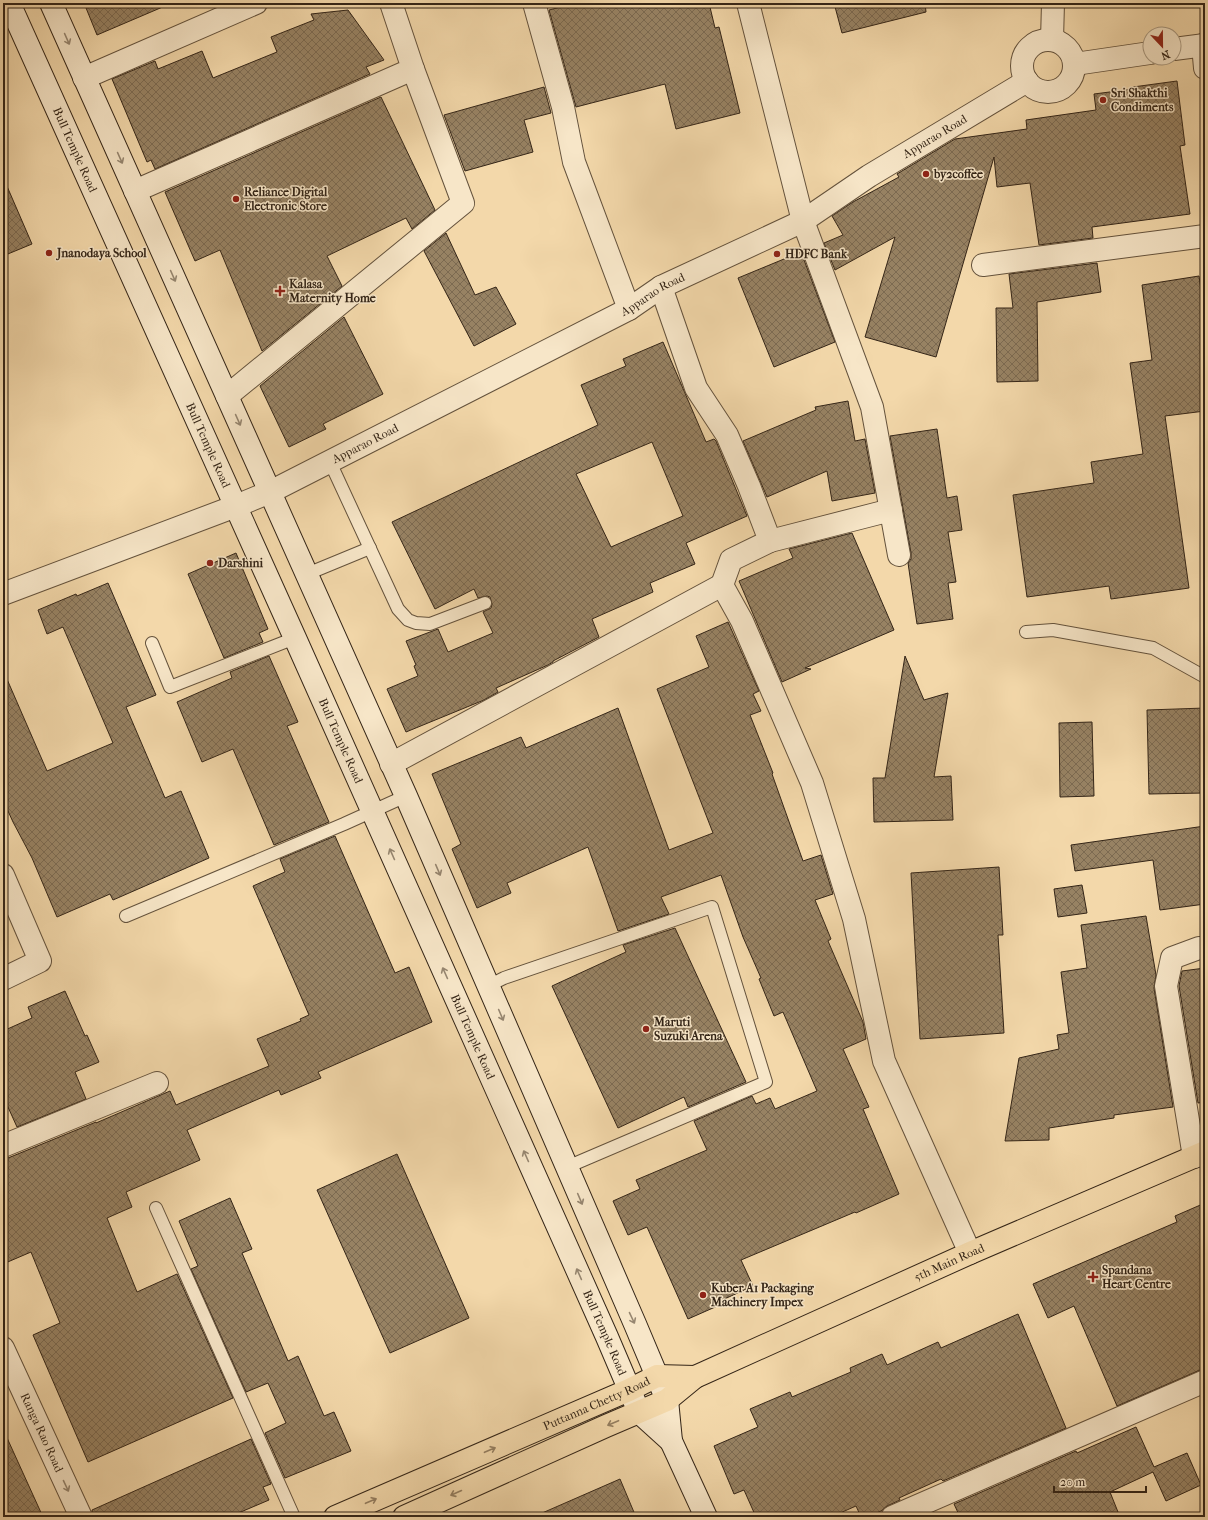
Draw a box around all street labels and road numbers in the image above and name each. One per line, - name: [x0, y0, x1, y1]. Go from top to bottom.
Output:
- street label: Bull Temple Road: [50, 105, 101, 195]
- street label: Apparao Road: [899, 112, 970, 162]
- street label: Apparao Road: [618, 270, 687, 319]
- street label: Bull Temple Road: [183, 401, 234, 490]
- street label: Apparao Road: [329, 421, 401, 467]
- street label: Bull Temple Road: [316, 696, 366, 786]
- street label: Bull Temple Road: [448, 992, 498, 1082]
- street label: 5th Main Road: [912, 1241, 987, 1284]
- street label: Bull Temple Road: [580, 1288, 630, 1378]
- street label: Puttanna Chetty Road: [541, 1374, 653, 1433]
- street label: Ranga Rao Road: [18, 1391, 67, 1475]

